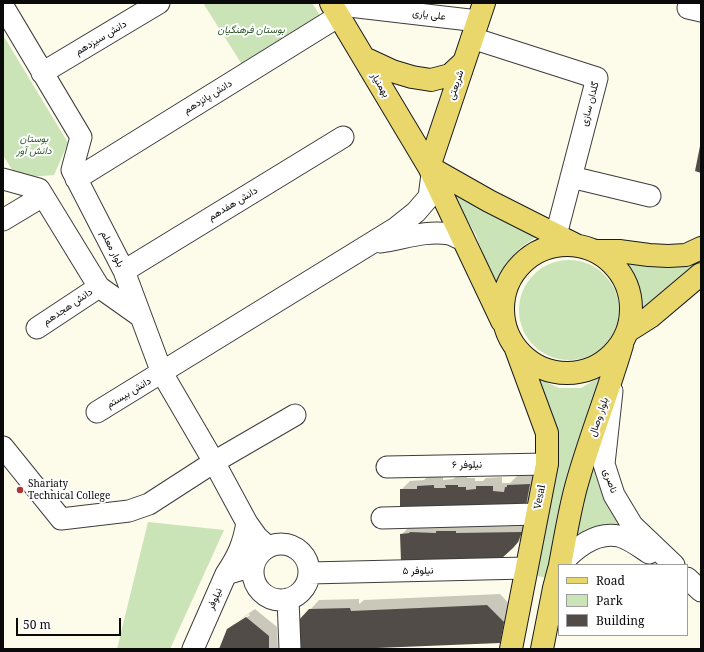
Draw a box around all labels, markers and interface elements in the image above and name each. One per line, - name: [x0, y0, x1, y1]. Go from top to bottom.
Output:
- street label: علی یاری: [412, 7, 446, 23]
- street label: دانش سیزدهم: [73, 18, 129, 58]
- park label: بوستان فرهنگیان: [217, 24, 285, 36]
- street label: شریعتی: [445, 69, 467, 101]
- street label: بهمنیار: [368, 70, 392, 100]
- street label: دانش پانزدهم: [182, 77, 234, 117]
- street label: گلدان سازی: [578, 80, 602, 128]
- park label: بوستان دانش آور: [16, 133, 52, 156]
- street label: دانش هفدهم: [206, 185, 260, 223]
- street label: بلوار معلم: [98, 229, 126, 269]
- street label: دانش هجدهم: [41, 286, 95, 328]
- street label: دانش بیستم: [105, 375, 153, 411]
- street label: بلوار وصال: [587, 396, 611, 438]
- street label: نیلوفر ۶: [452, 459, 482, 471]
- street label: ناصری: [600, 467, 620, 495]
- place label: Shariaty Technical College: [28, 478, 110, 502]
- street label: Vesal: [532, 484, 548, 510]
- marker: Shariaty Technical College: [15, 485, 25, 495]
- legend: [558, 564, 688, 636]
- street label: نیلوفر ۵: [402, 565, 434, 577]
- text: Road: [596, 572, 625, 589]
- street label: نيلوفر: [205, 586, 225, 612]
- text: Park: [596, 592, 623, 609]
- scale bar: [18, 610, 123, 636]
- text: Building: [596, 612, 644, 629]
- text: 50 m: [23, 616, 51, 633]

